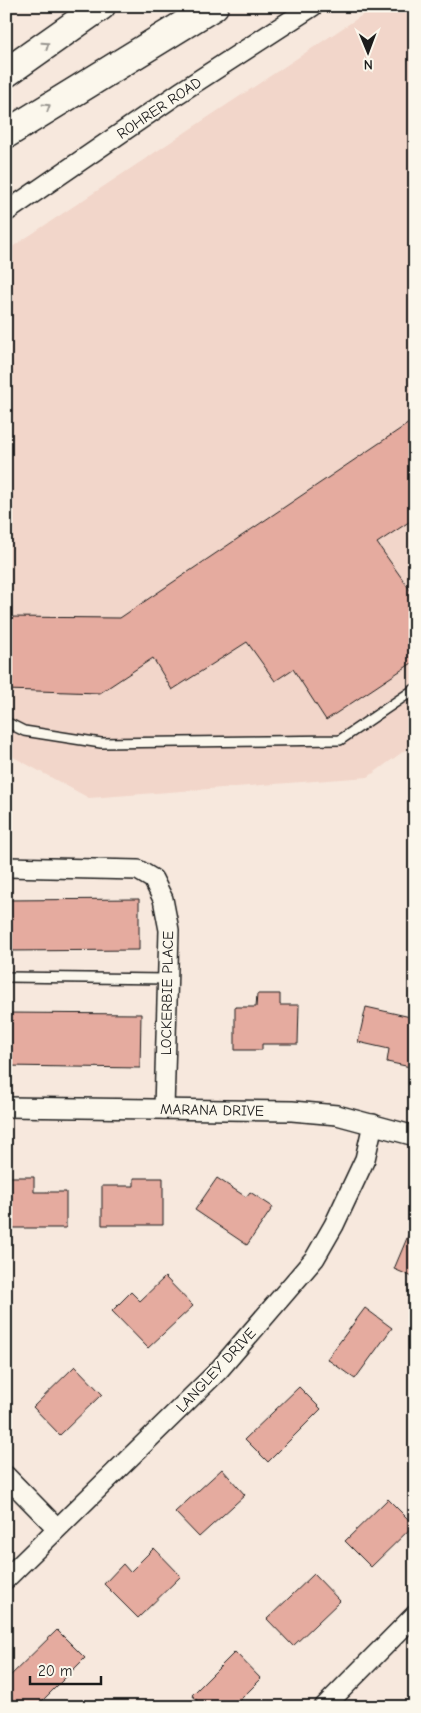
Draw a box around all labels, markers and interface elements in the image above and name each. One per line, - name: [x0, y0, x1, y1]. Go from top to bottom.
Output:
- north arrow: [344, 28, 394, 78]
- one-way arrow: [40, 42, 50, 51]
- text: N: [364, 56, 373, 73]
- street label: ROHRER ROAD: [113, 73, 205, 143]
- one-way arrow: [42, 104, 51, 114]
- street label: LOCKERBIE PLACE: [157, 931, 177, 1055]
- street label: MARANA DRIVE: [160, 1100, 264, 1120]
- street label: LANGLEY DRIVE: [172, 1324, 260, 1416]
- scale bar: [30, 1653, 101, 1685]
- text: 20 m: [38, 1662, 72, 1680]

